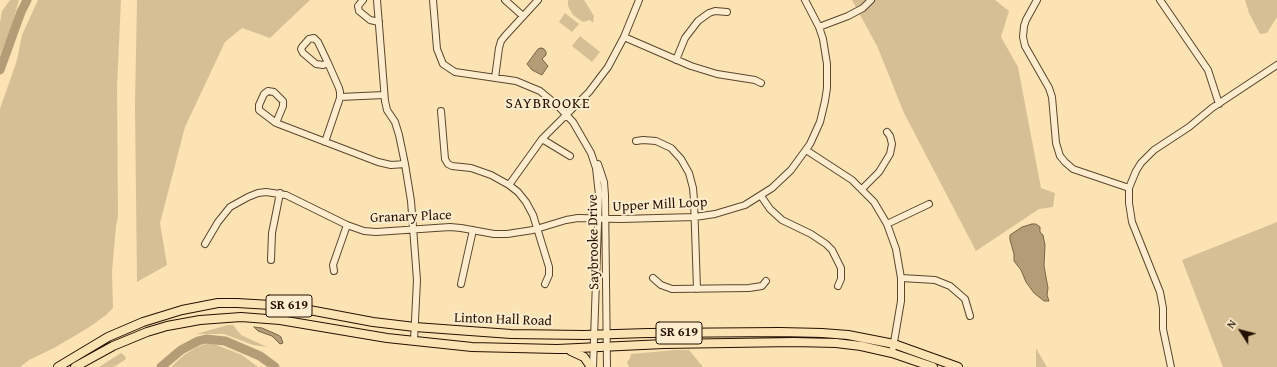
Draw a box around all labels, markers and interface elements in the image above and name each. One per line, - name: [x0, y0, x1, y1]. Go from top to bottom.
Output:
- district label: SAYBROOKE: [506, 95, 590, 113]
- street label: Saybrooke Drive: [585, 194, 603, 290]
- street label: Upper Mill Loop: [612, 194, 708, 216]
- street label: Granary Place: [370, 207, 452, 227]
- road number: SR 619: [266, 295, 312, 317]
- street label: Linton Hall Road: [454, 310, 552, 330]
- north arrow: [1221, 311, 1261, 351]
- text: N: [1223, 316, 1240, 332]
- road number: SR 619: [656, 322, 702, 344]

